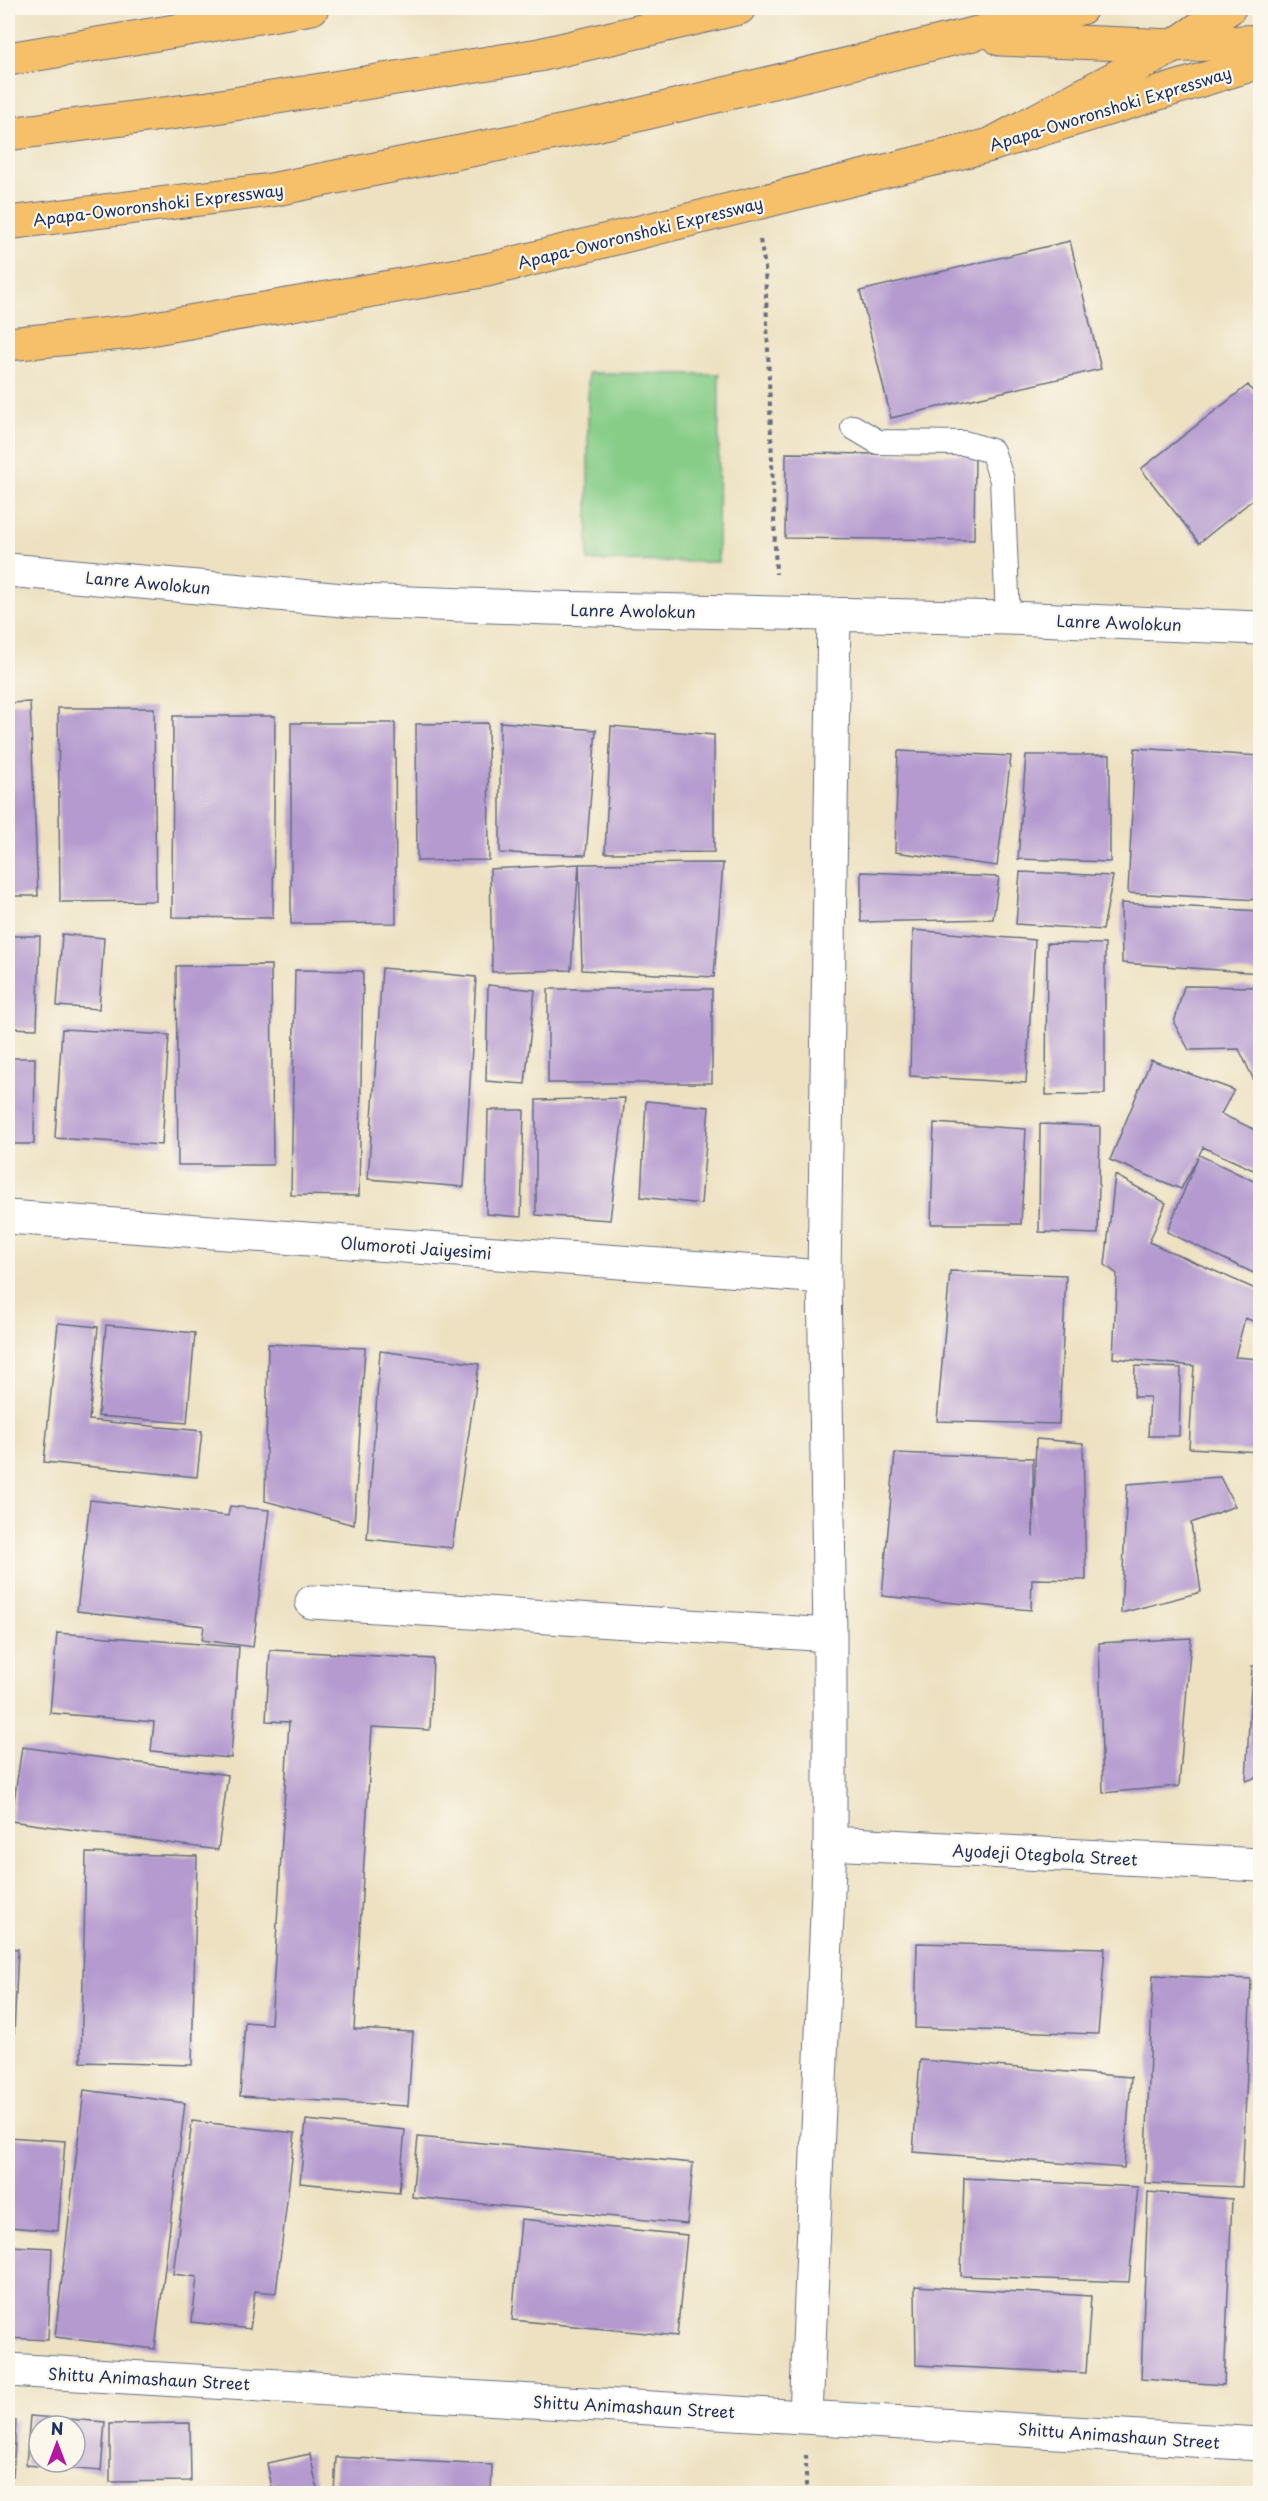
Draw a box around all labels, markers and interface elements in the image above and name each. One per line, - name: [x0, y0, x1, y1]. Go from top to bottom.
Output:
- street label: Apapa-Oworonshoki Expressway: [986, 60, 1234, 156]
- street label: Apapa-Oworonshoki Expressway: [31, 177, 285, 231]
- street label: Apapa-Oworonshoki Expressway: [515, 190, 765, 274]
- street label: Lanre Awolokun: [85, 565, 211, 599]
- street label: Lanre Awolokun: [570, 597, 696, 623]
- street label: Lanre Awolokun: [1056, 608, 1182, 636]
- street label: Olumoroti Jaiyesimi: [340, 1230, 492, 1264]
- street label: Ayodeji Otegbola Street: [952, 1837, 1139, 1871]
- street label: Shittu Animashaun Street: [48, 2361, 251, 2395]
- street label: Shittu Animashaun Street: [533, 2389, 736, 2423]
- north arrow: [27, 2414, 87, 2474]
- text: N: [51, 2416, 63, 2440]
- street label: Shittu Animashaun Street: [1017, 2416, 1221, 2454]

